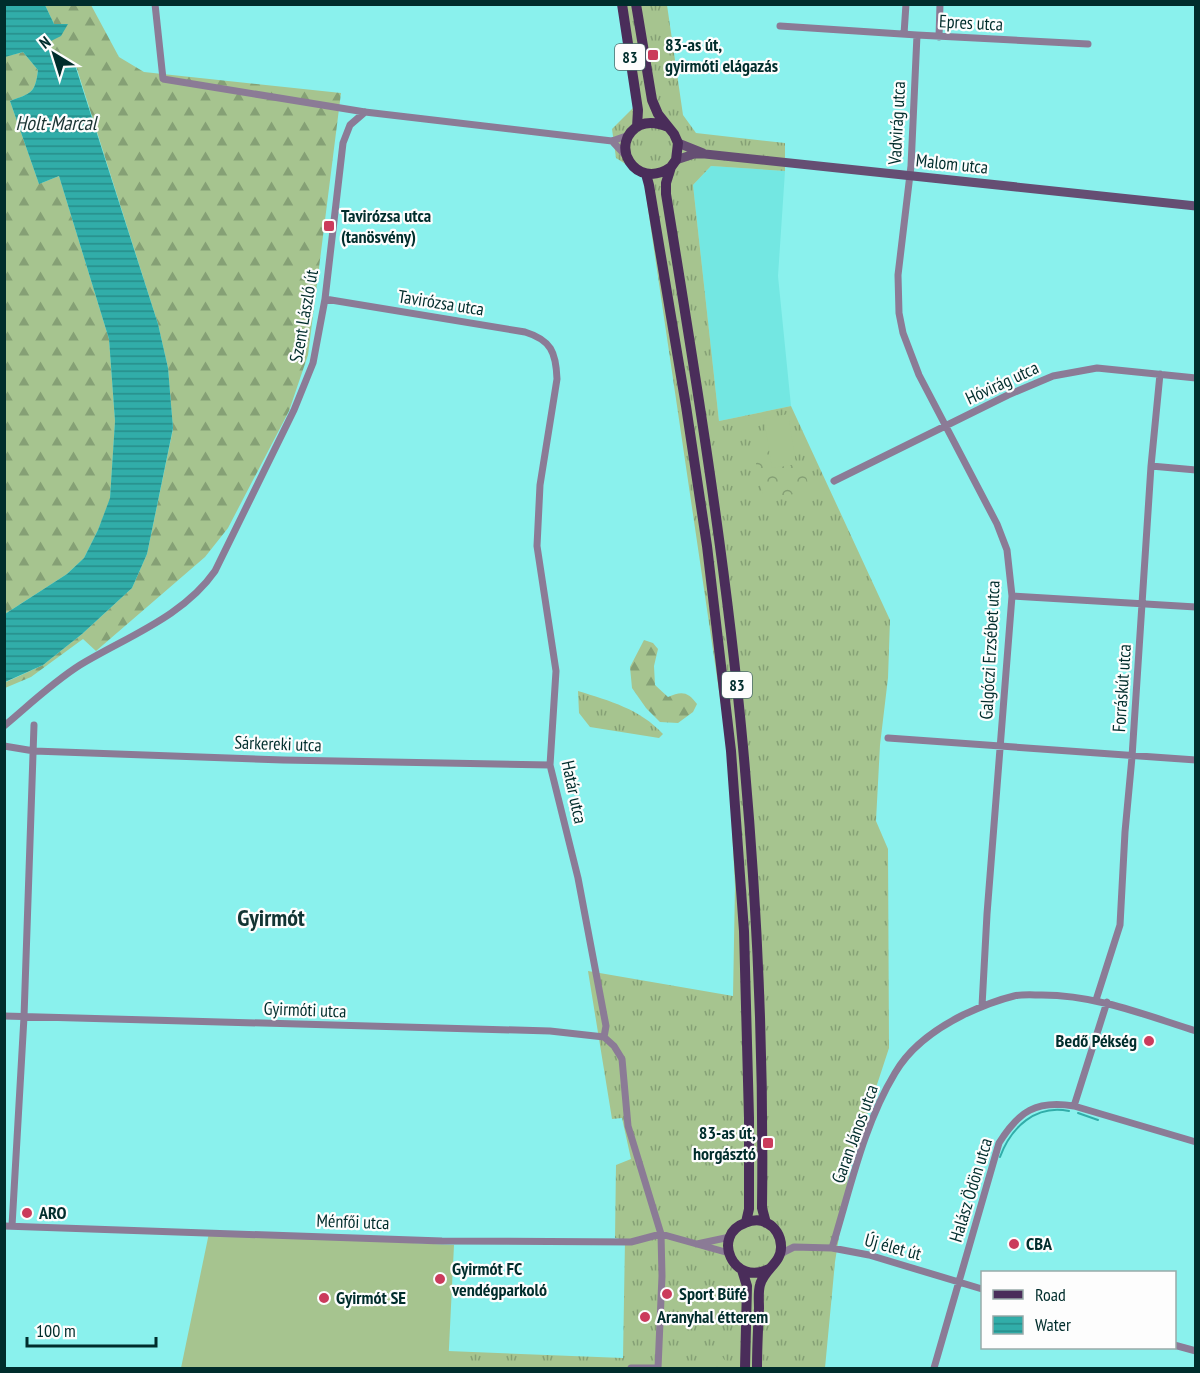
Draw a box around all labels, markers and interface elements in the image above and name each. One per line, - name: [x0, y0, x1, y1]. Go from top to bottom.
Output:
- street label: Epres utca: [938, 9, 1004, 36]
- north arrow: [24, 24, 84, 84]
- text: N: [35, 32, 54, 53]
- place label: 83-as út, gyirmóti elágazás: [665, 33, 778, 77]
- road number: 83: [615, 44, 645, 70]
- marker: 83-as út, gyirmóti elágazás: [646, 48, 660, 62]
- street label: Vadvirág utca: [883, 81, 910, 166]
- water label: Holt-Marcal: [16, 110, 99, 136]
- street label: Malom utca: [915, 148, 989, 179]
- place label: Tavirózsa utca (tanösvény): [341, 204, 431, 248]
- marker: Tavirózsa utca (tanösvény): [322, 219, 336, 233]
- street label: Szent László út: [284, 268, 323, 364]
- street label: Tavirózsa utca: [396, 284, 486, 321]
- street label: Hóvirág utca: [962, 356, 1042, 409]
- street label: Galgóczi Erzsébet utca: [974, 580, 1005, 720]
- street label: Forráskút utca: [1107, 643, 1136, 733]
- road number: 83: [722, 672, 752, 698]
- street label: Sárkereki utca: [234, 730, 322, 757]
- street label: Határ utca: [557, 758, 592, 826]
- district label: Gyirmót: [237, 902, 305, 933]
- street label: Gyirmóti utca: [263, 997, 347, 1022]
- place label: Bedő Pékség: [1056, 1029, 1137, 1052]
- marker: Bedő Pékség: [1142, 1034, 1156, 1048]
- street label: Garan János utca: [826, 1081, 883, 1186]
- place label: 83-as út, horgásztó: [693, 1121, 756, 1165]
- street label: Halász Ödön utca: [944, 1135, 997, 1245]
- marker: 83-as út, horgásztó: [761, 1136, 775, 1150]
- place label: ARO: [38, 1201, 67, 1224]
- marker: ARO: [20, 1206, 34, 1220]
- street label: Ménfői utca: [316, 1209, 390, 1234]
- street label: Új élet út: [862, 1228, 924, 1265]
- place label: CBA: [1026, 1232, 1053, 1255]
- marker: CBA: [1007, 1237, 1021, 1251]
- place label: Gyirmót FC vendégparkoló: [451, 1257, 547, 1301]
- legend: [981, 1271, 1176, 1349]
- marker: Gyirmót FC vendégparkoló: [433, 1272, 447, 1286]
- place label: Sport Büfé: [679, 1282, 747, 1305]
- text: Road: [1035, 1283, 1066, 1306]
- place label: Gyirmót SE: [336, 1286, 406, 1309]
- marker: Sport Büfé: [660, 1287, 674, 1301]
- marker: Gyirmót SE: [317, 1291, 331, 1305]
- place label: Aranyhal étterem: [656, 1305, 768, 1328]
- scale bar: [27, 1310, 156, 1348]
- marker: Aranyhal étterem: [638, 1310, 652, 1324]
- text: Water: [1035, 1313, 1071, 1336]
- text: 100 m: [36, 1319, 76, 1342]

